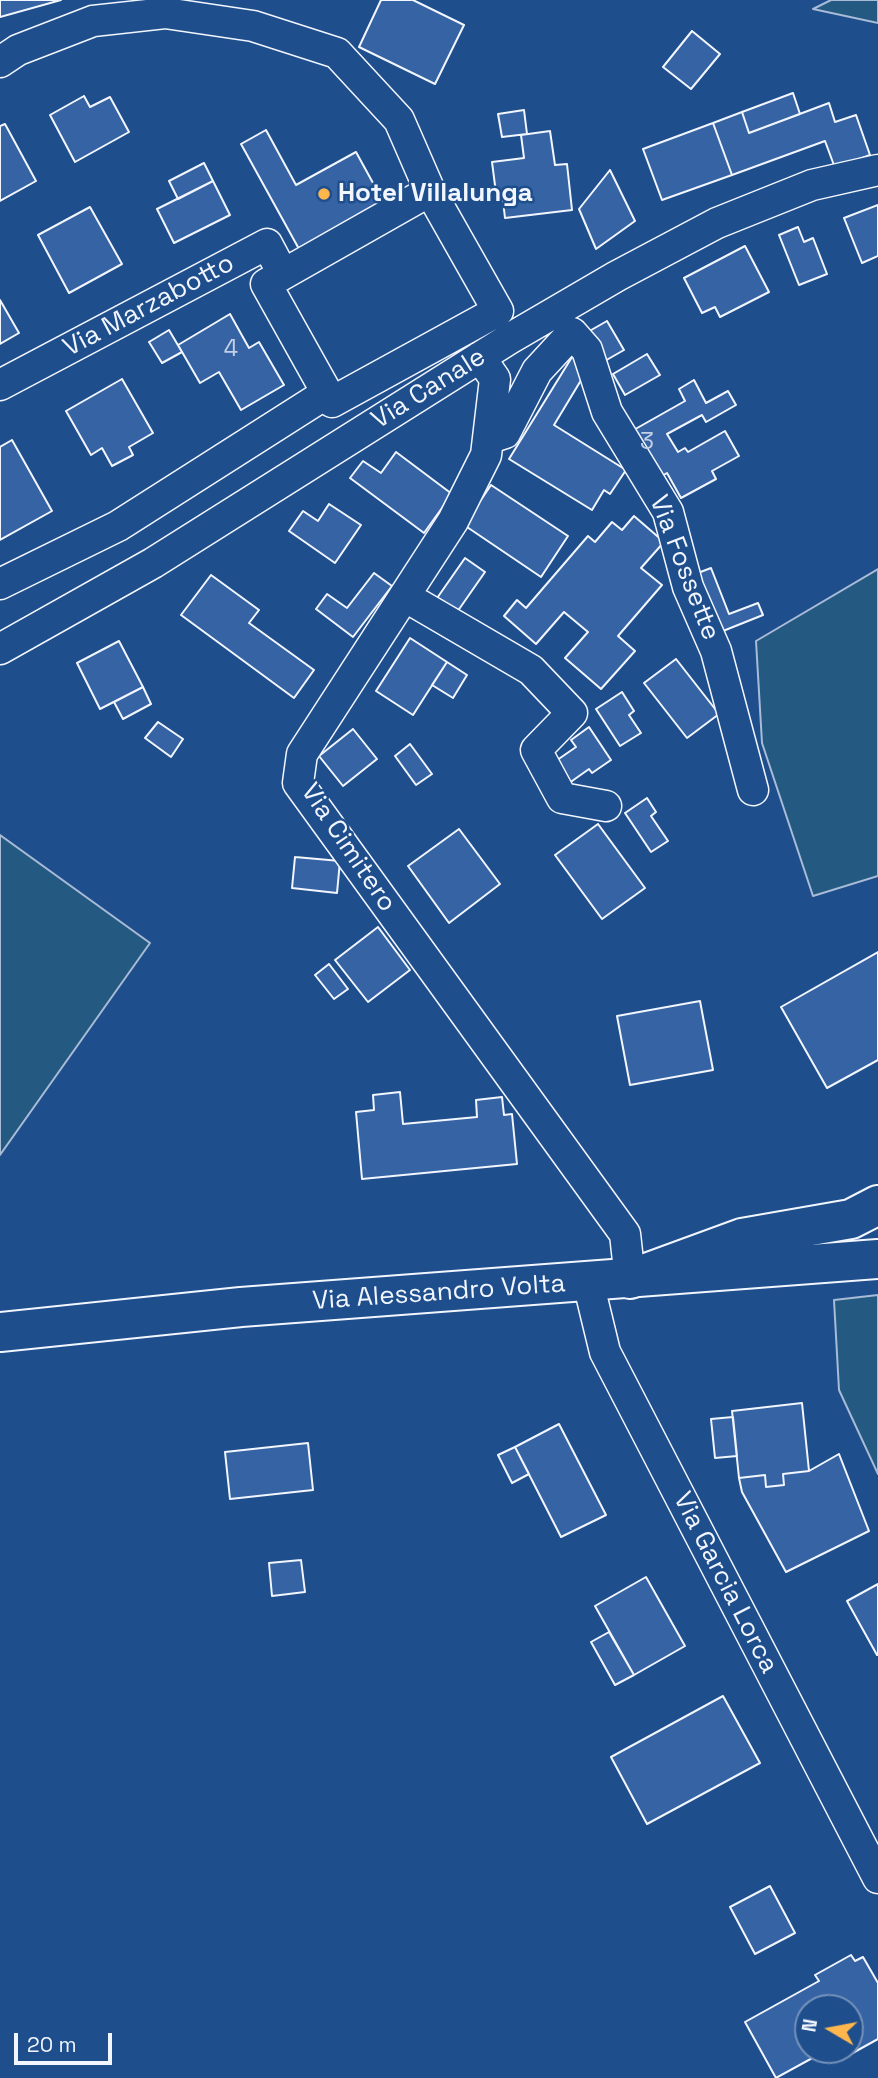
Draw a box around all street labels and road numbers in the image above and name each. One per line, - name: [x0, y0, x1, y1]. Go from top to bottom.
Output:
- street label: Via Marzabotto: [58, 248, 240, 364]
- street label: Via Canale: [366, 342, 492, 436]
- street label: Via Fossette: [642, 491, 726, 645]
- street label: Via Cimitero: [294, 778, 402, 918]
- street label: Via Alessandro Volta: [311, 1269, 567, 1317]
- street label: Via Garcia Lorca: [666, 1487, 784, 1679]

